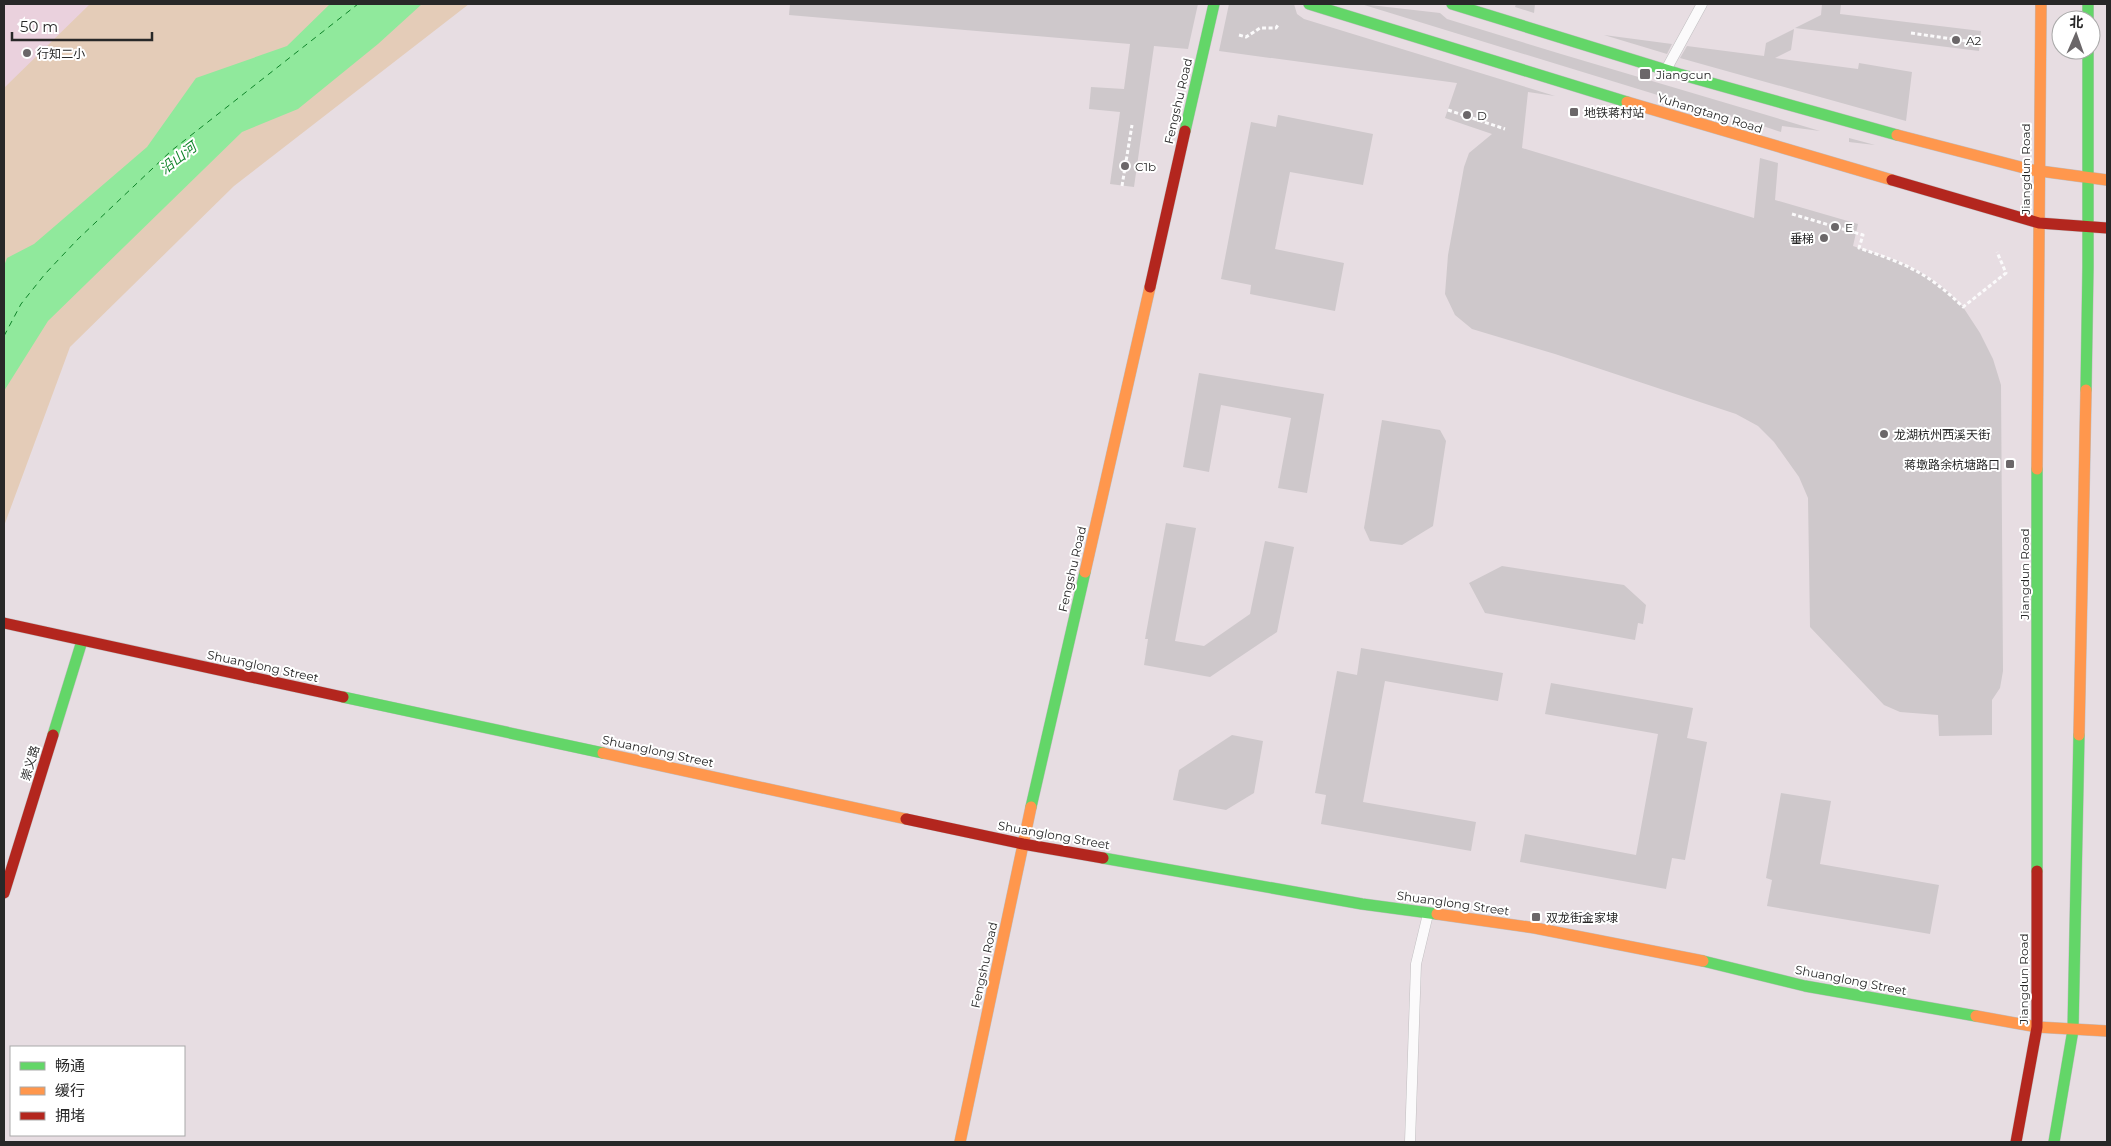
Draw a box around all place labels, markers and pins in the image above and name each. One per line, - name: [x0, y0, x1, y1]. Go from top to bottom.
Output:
- place label: A2: [1966, 33, 1982, 48]
- marker: A2: [1950, 34, 1962, 46]
- place label: 行知二小: [37, 46, 85, 61]
- marker: 行知二小: [21, 47, 33, 59]
- marker: Jiangcun: [1638, 67, 1652, 81]
- place label: Jiangcun: [1655, 67, 1712, 82]
- place label: 地铁蒋村站: [1584, 105, 1644, 120]
- marker: 地铁蒋村站: [1568, 106, 1580, 118]
- place label: D: [1477, 108, 1487, 123]
- marker: D: [1461, 109, 1473, 121]
- place label: C1b: [1135, 159, 1156, 174]
- marker: C1b: [1119, 160, 1131, 172]
- place label: E: [1845, 220, 1853, 235]
- marker: E: [1829, 221, 1841, 233]
- place label: 垂梯: [1790, 231, 1814, 246]
- marker: 垂梯: [1818, 232, 1830, 244]
- place label: 龙湖杭州西溪天街: [1894, 427, 1990, 442]
- marker: 龙湖杭州西溪天街: [1878, 428, 1890, 440]
- place label: 蒋墩路余杭塘路口: [1904, 457, 2000, 472]
- marker: 蒋墩路余杭塘路口: [2004, 458, 2016, 470]
- place label: 双龙街金家埭: [1546, 910, 1618, 925]
- marker: 双龙街金家埭: [1530, 911, 1542, 923]

